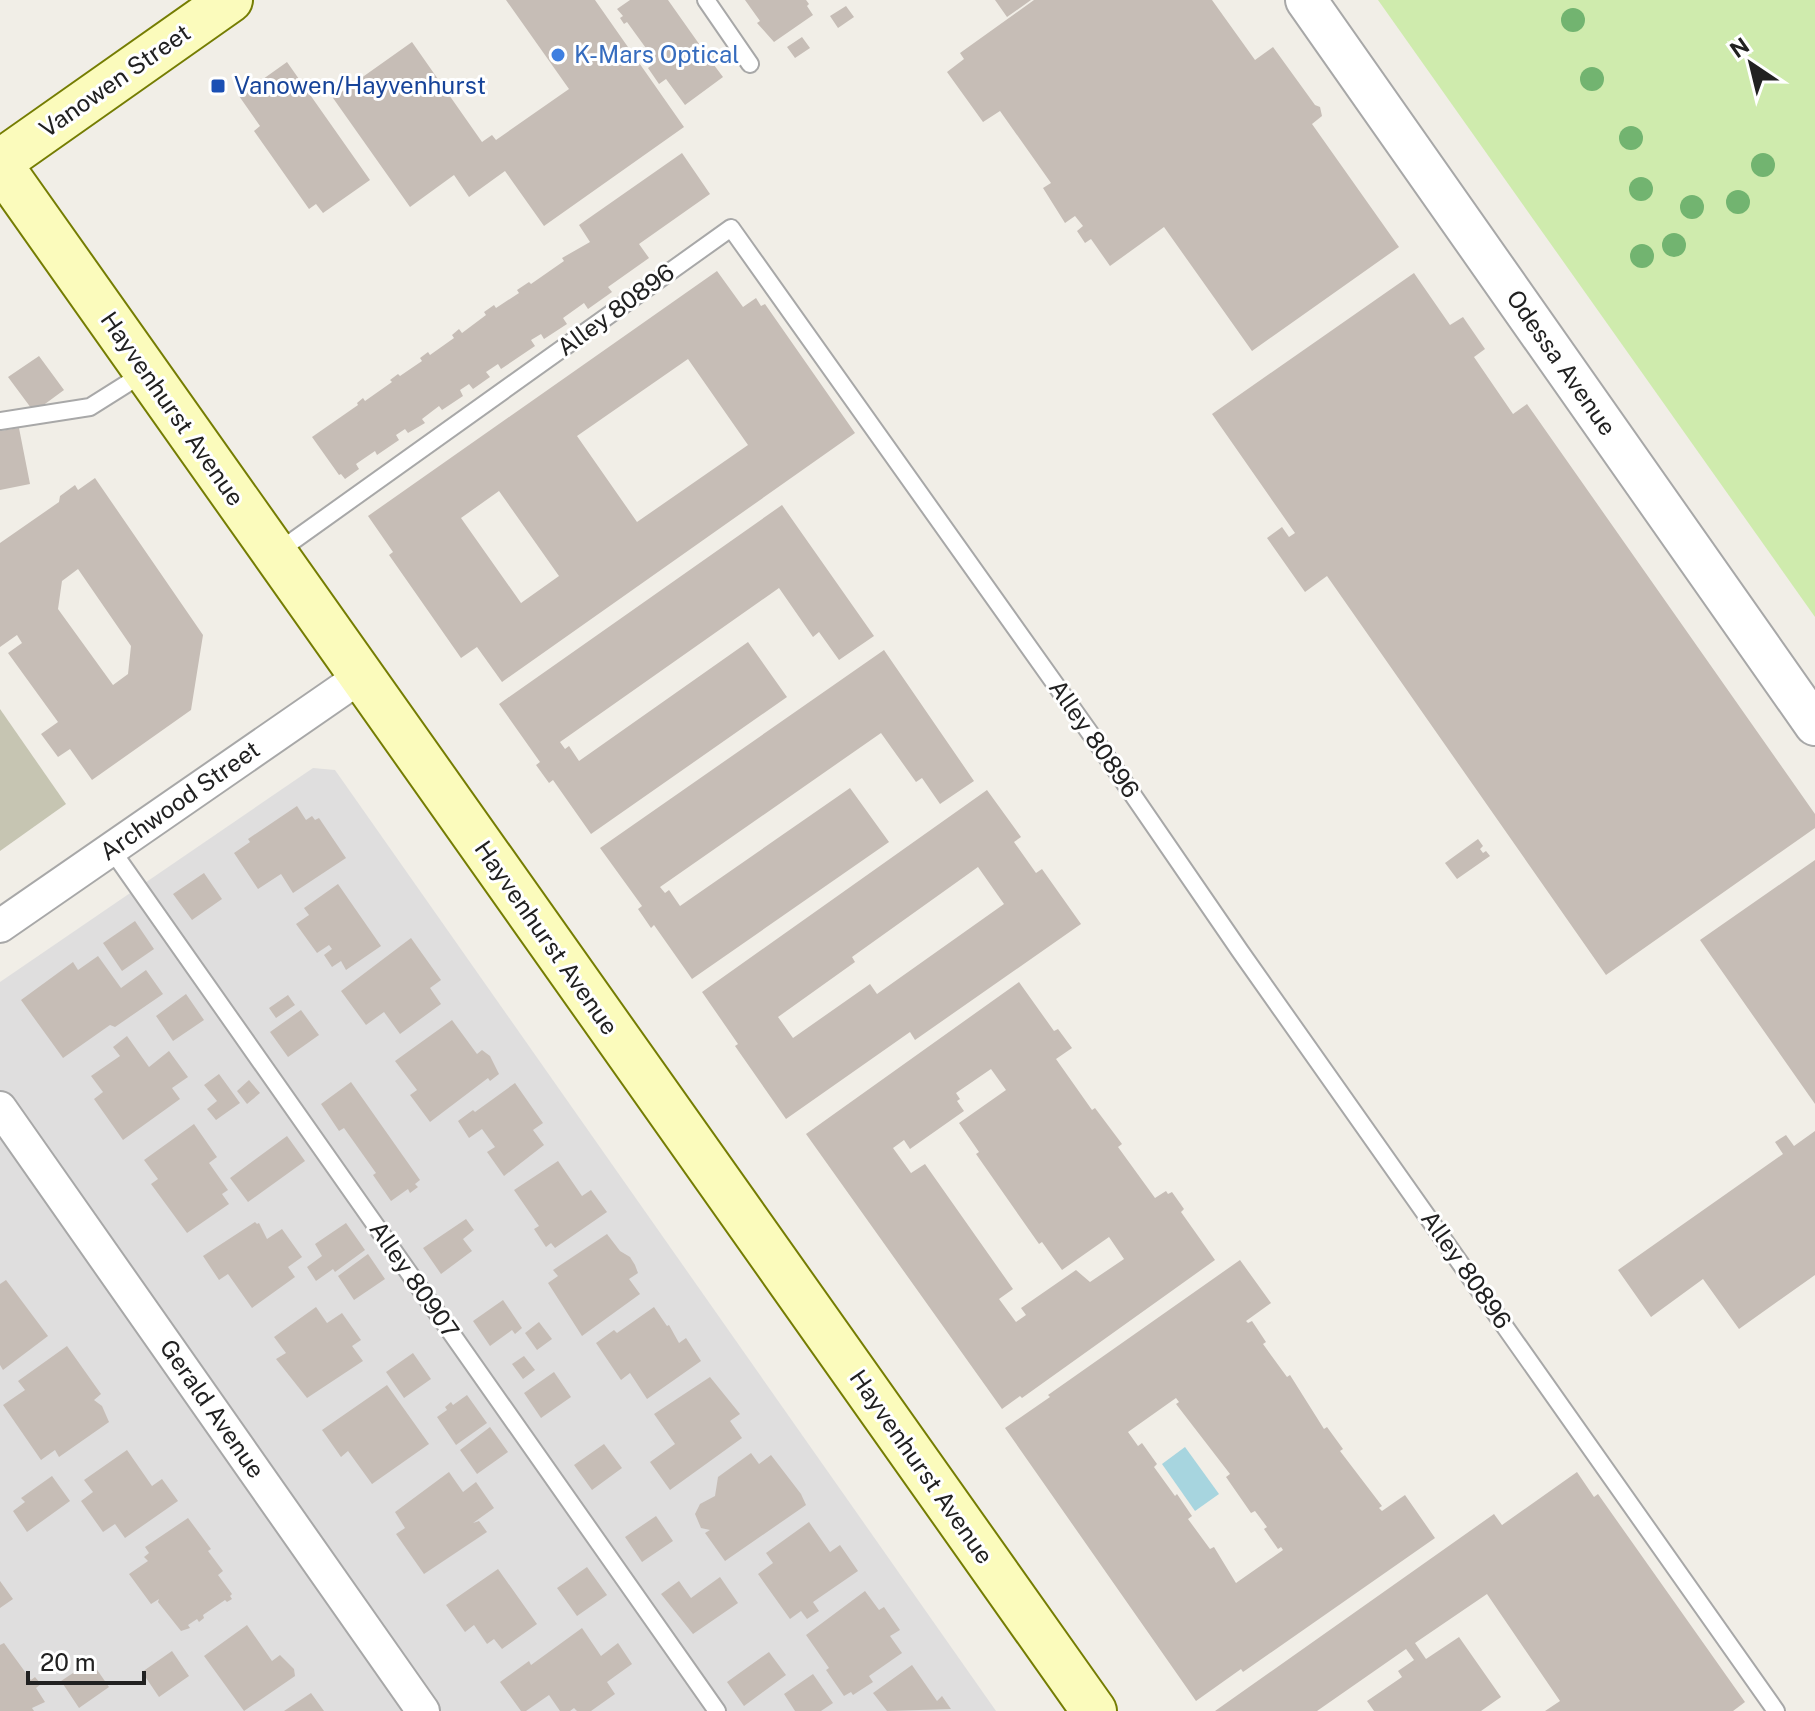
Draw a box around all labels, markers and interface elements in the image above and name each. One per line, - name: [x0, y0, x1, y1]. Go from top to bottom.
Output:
- street label: Vanowen Street: [34, 18, 195, 143]
- north arrow: [1711, 24, 1791, 104]
- text: N: [1725, 32, 1754, 63]
- place label: K-Mars Optical: [574, 40, 740, 68]
- marker: K-Mars Optical: [549, 46, 567, 64]
- place label: Vanowen/Hayvenhurst: [234, 71, 486, 99]
- marker: Vanowen/Hayvenhurst: [209, 77, 227, 95]
- street label: Alley 80896: [551, 257, 679, 361]
- street label: Odessa Avenue: [1501, 284, 1622, 441]
- street label: Hayvenhurst Avenue: [95, 306, 250, 511]
- street label: Alley 80896: [1044, 674, 1146, 803]
- street label: Archwood Street: [94, 735, 265, 866]
- street label: Hayvenhurst Avenue: [469, 835, 624, 1040]
- street label: Alley 80896: [1416, 1205, 1518, 1334]
- street label: Alley 80907: [364, 1216, 465, 1343]
- street label: Gerald Avenue: [155, 1334, 271, 1483]
- street label: Hayvenhurst Avenue: [844, 1364, 999, 1569]
- scale bar: [28, 1635, 144, 1685]
- text: 20 m: [40, 1648, 96, 1676]

